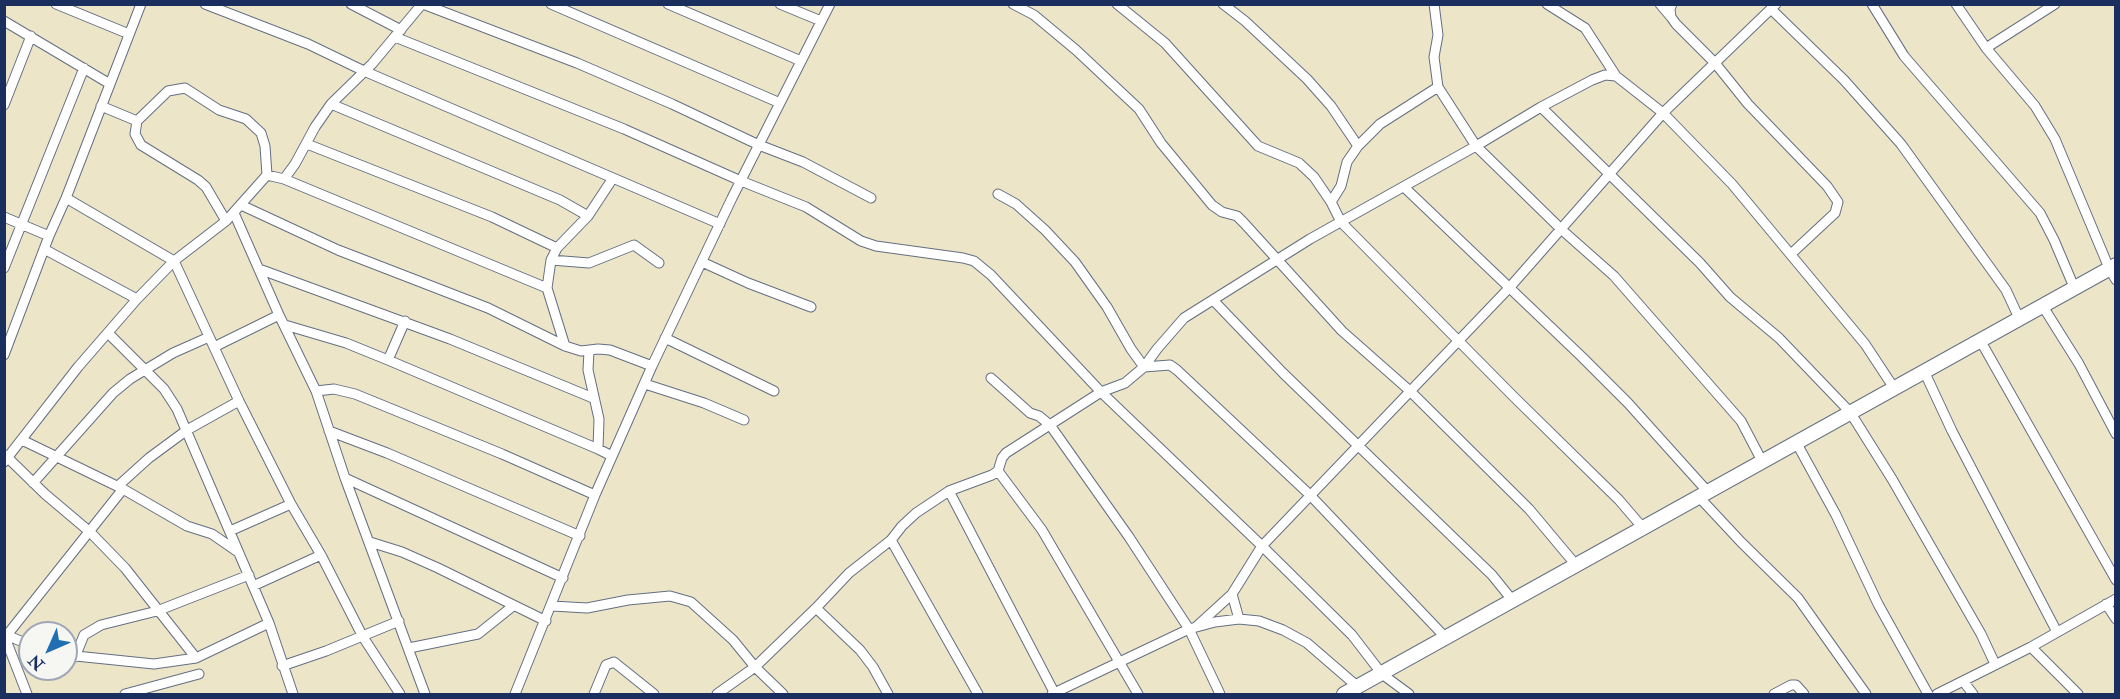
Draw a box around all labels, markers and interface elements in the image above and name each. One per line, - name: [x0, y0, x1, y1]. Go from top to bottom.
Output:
- north arrow: [18, 621, 78, 681]
- text: N: [25, 650, 49, 674]

